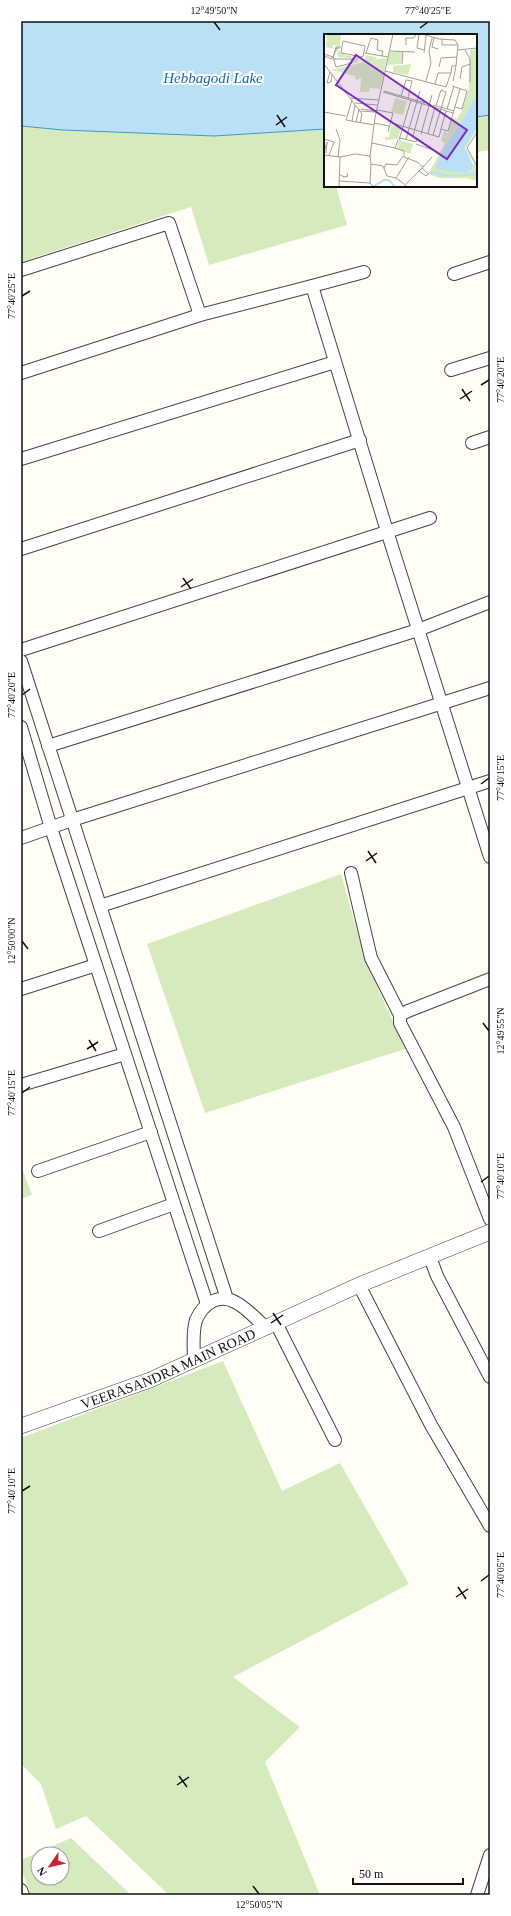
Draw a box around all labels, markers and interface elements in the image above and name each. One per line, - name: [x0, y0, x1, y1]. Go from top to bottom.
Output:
- text: 12°49'50"N: [190, 5, 238, 16]
- text: 77°40'25"E: [405, 5, 451, 16]
- inset map: [324, 34, 477, 187]
- water label: Hebbagodi Lake: [162, 70, 263, 86]
- text: 77°40'25"E: [6, 273, 17, 319]
- text: 77°40'20"E: [495, 357, 506, 403]
- text: 77°40'20"E: [6, 672, 17, 718]
- text: 77°40'15"E: [495, 755, 506, 801]
- text: 12°50'00"N: [6, 917, 17, 965]
- text: 12°49'55"N: [495, 1007, 506, 1055]
- text: 77°40'15"E: [6, 1070, 17, 1116]
- text: 77°40'10"E: [495, 1153, 506, 1199]
- street label: VEERASANDRA MAIN ROAD: [79, 1326, 258, 1412]
- text: 77°40'10"E: [6, 1468, 17, 1514]
- text: 77°40'05"E: [495, 1552, 506, 1598]
- north arrow: [30, 1846, 70, 1886]
- scale bar: [353, 1860, 463, 1886]
- text: N: [34, 1865, 49, 1878]
- text: 50 m: [359, 1867, 384, 1881]
- text: 12°50'05"N: [235, 1899, 283, 1910]

